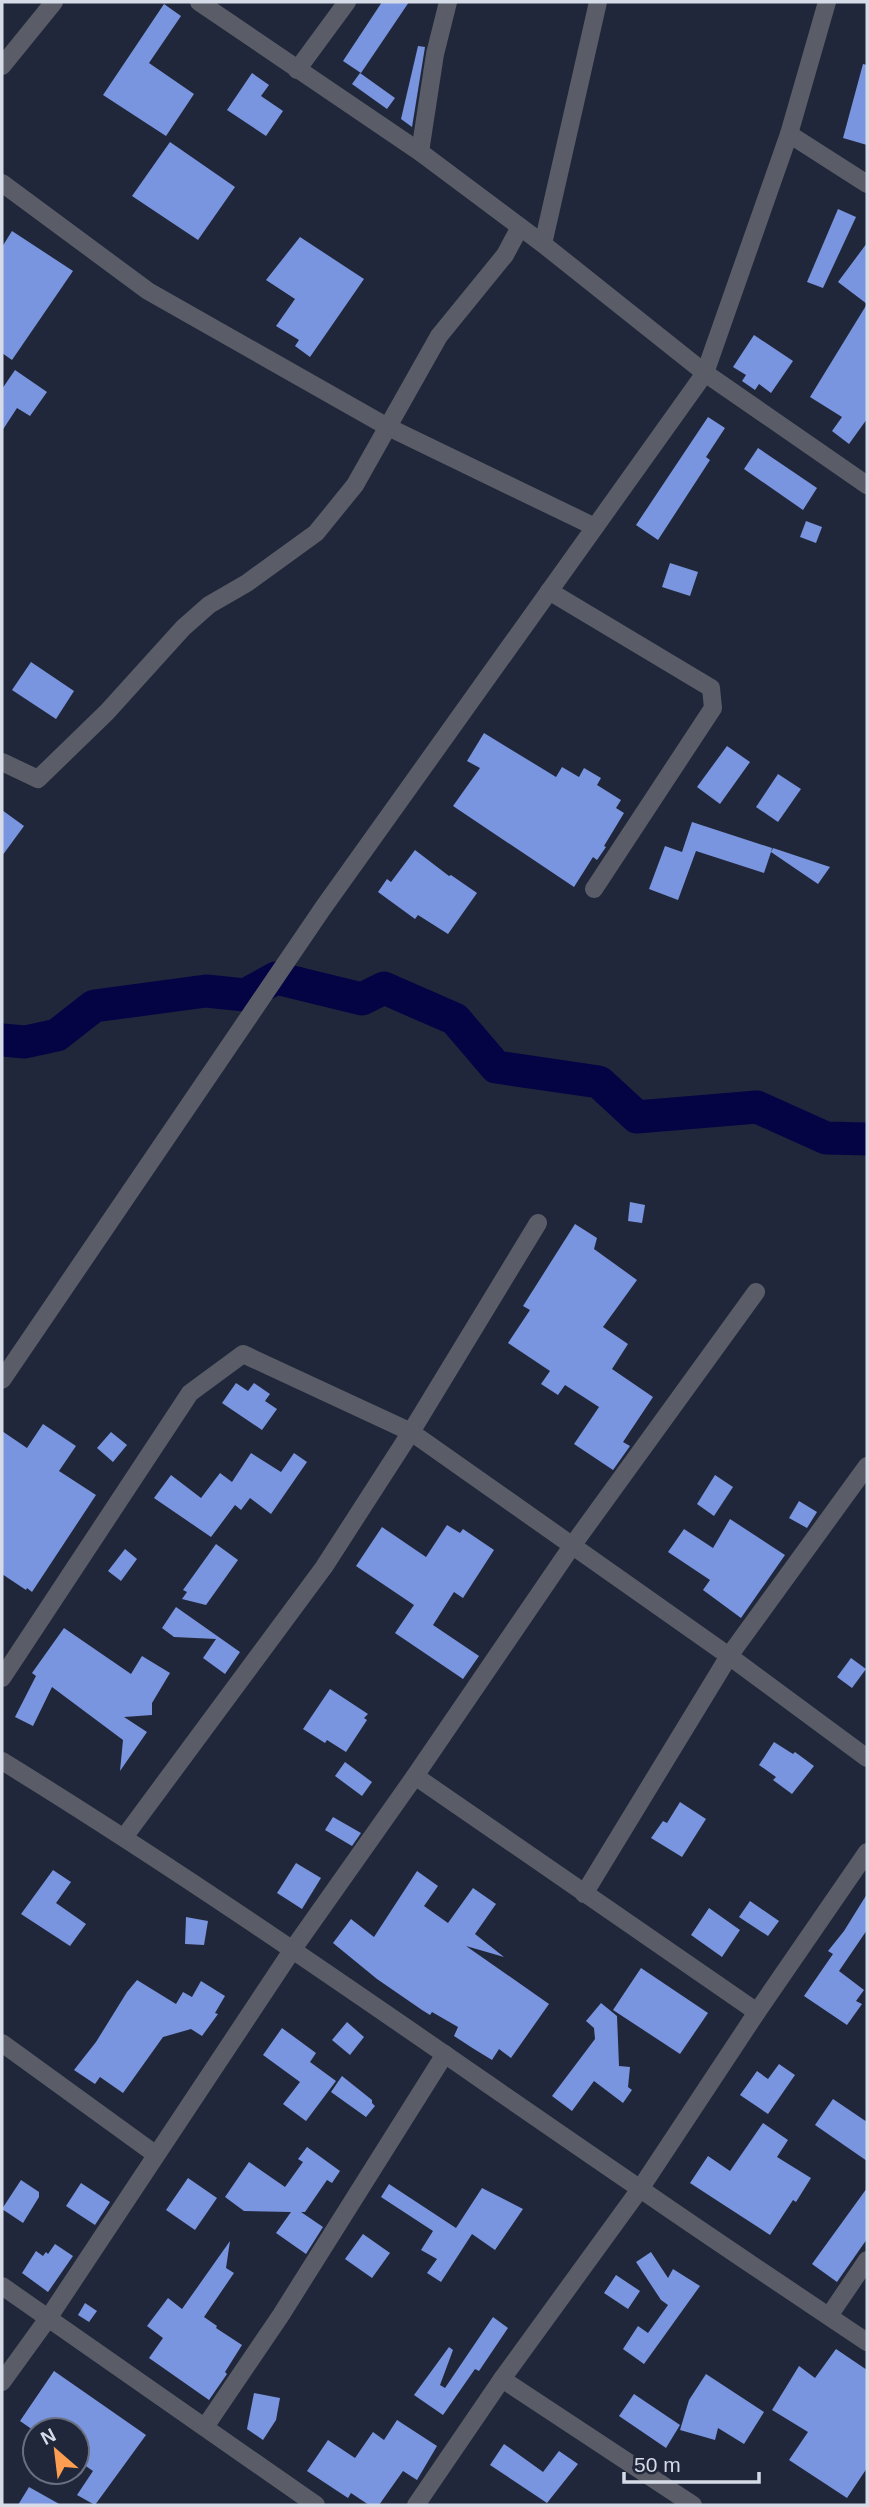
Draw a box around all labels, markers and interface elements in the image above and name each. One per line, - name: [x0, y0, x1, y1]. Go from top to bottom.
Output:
- north arrow: [21, 2416, 91, 2486]
- text: N: [37, 2424, 59, 2449]
- scale bar: [624, 2440, 759, 2484]
- text: 50 m: [634, 2453, 681, 2476]

